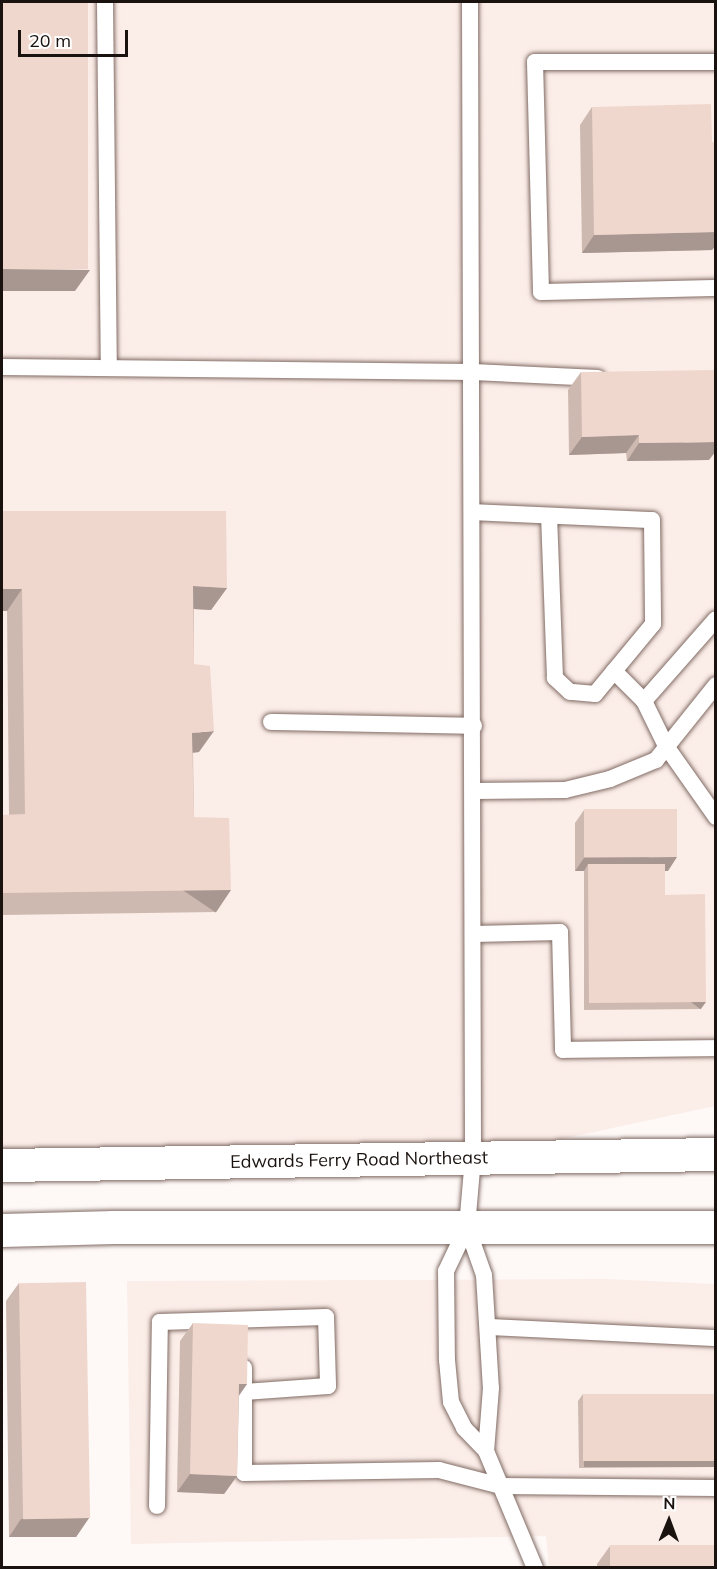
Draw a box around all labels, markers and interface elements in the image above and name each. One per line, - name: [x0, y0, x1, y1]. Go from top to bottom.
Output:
- scale bar: [21, 18, 130, 56]
- text: 20 m: [29, 29, 71, 52]
- street label: Edwards Ferry Road Northeast: [230, 1147, 488, 1173]
- north arrow: [639, 1491, 699, 1551]
- text: N: [663, 1493, 676, 1513]

